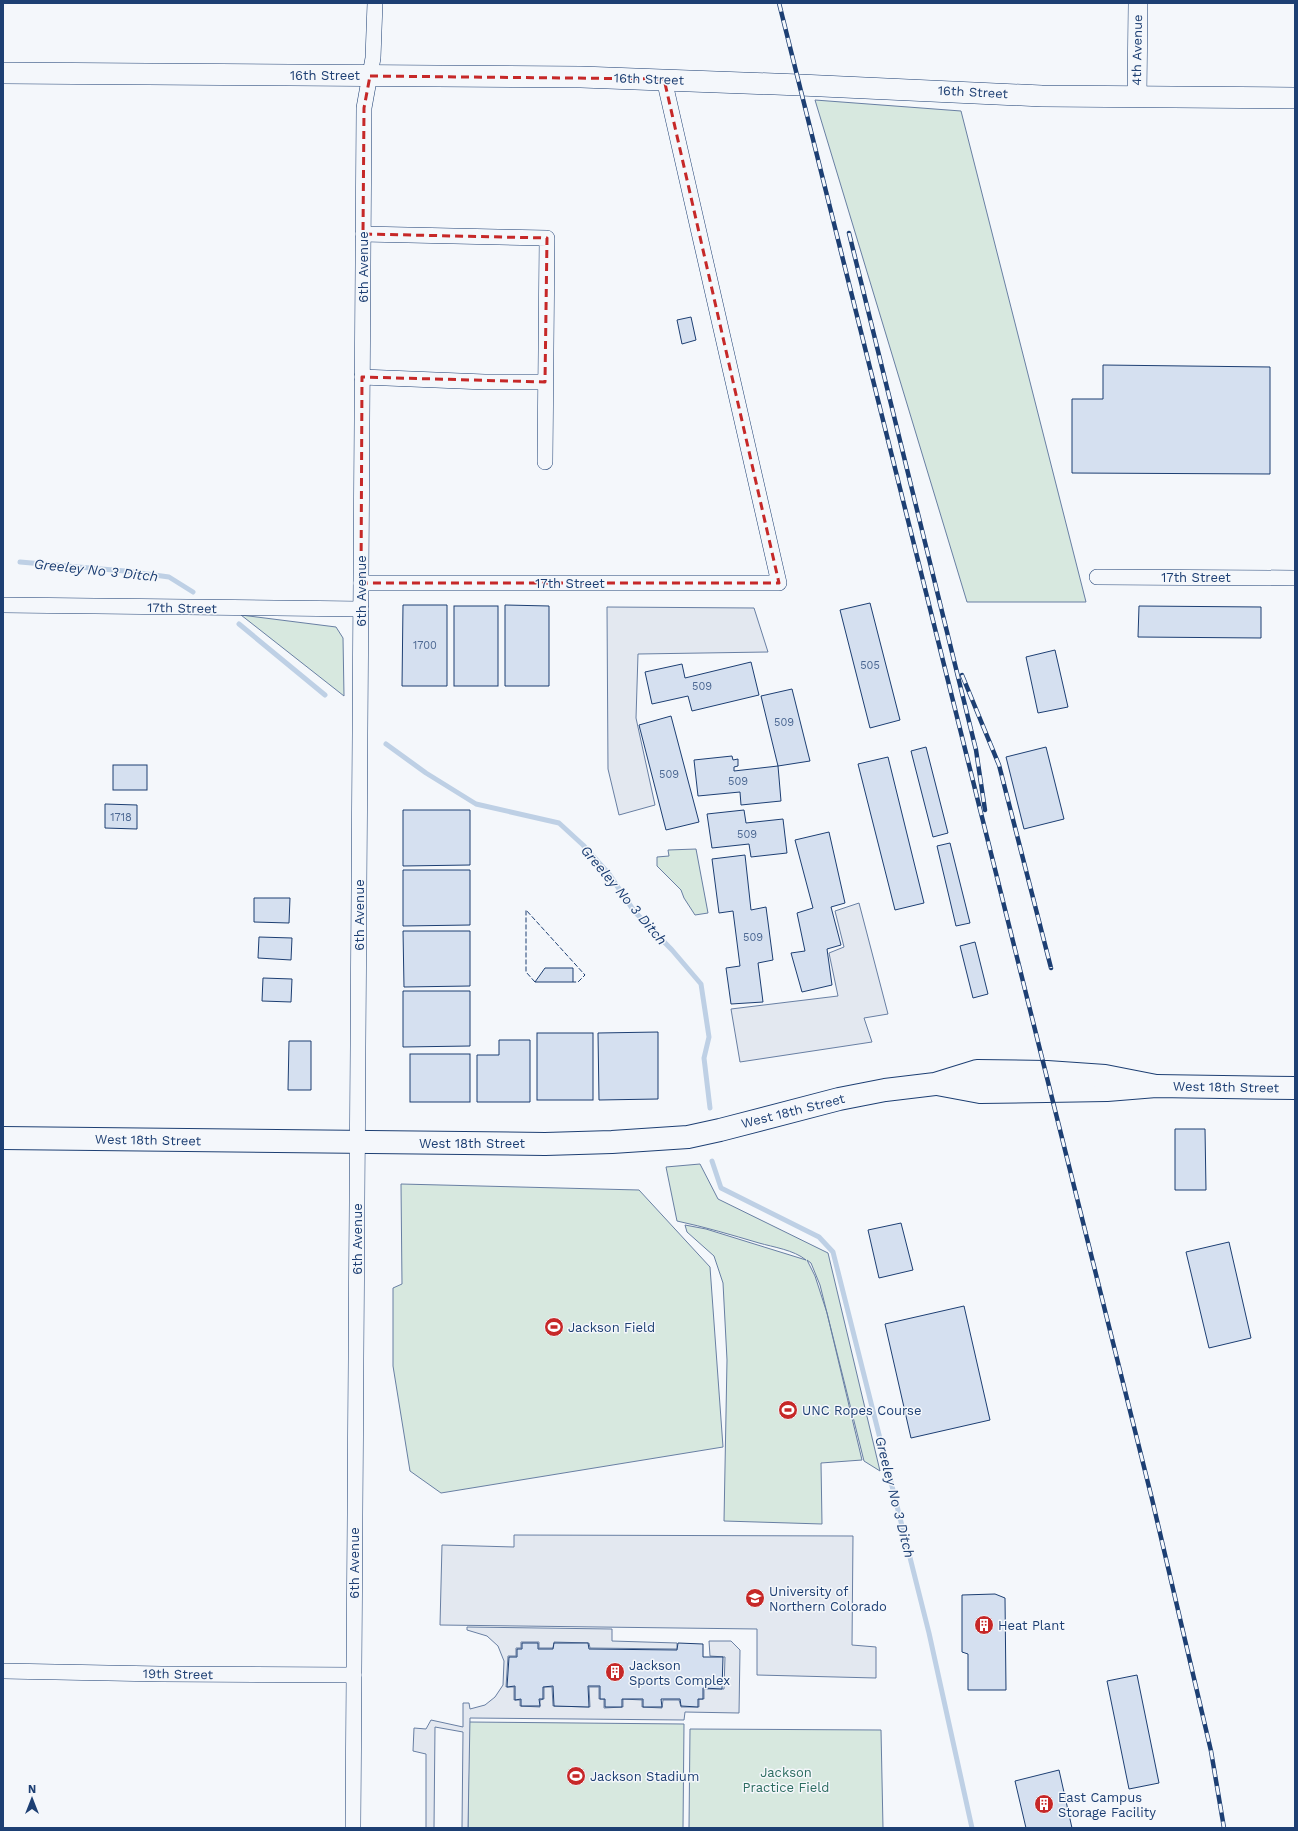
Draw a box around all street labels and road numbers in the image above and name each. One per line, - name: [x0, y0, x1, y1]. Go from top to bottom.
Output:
- street label: 4th Avenue: [1129, 14, 1145, 86]
- street label: 16th Street: [290, 68, 361, 83]
- street label: 16th Street: [614, 70, 685, 88]
- street label: 16th Street: [938, 83, 1009, 101]
- street label: 6th Avenue: [356, 231, 371, 303]
- street label: 6th Avenue: [354, 555, 369, 627]
- street label: 17th Street: [1161, 570, 1231, 585]
- street label: 17th Street: [535, 576, 605, 591]
- street label: 17th Street: [147, 600, 217, 616]
- street label: 6th Avenue: [352, 879, 367, 951]
- street label: West 18th Street: [1173, 1079, 1280, 1095]
- street label: West 18th Street: [740, 1091, 847, 1131]
- street label: West 18th Street: [95, 1132, 202, 1148]
- street label: West 18th Street: [419, 1136, 526, 1151]
- street label: 6th Avenue: [350, 1203, 365, 1275]
- street label: 6th Avenue: [347, 1527, 362, 1599]
- street label: 19th Street: [143, 1666, 214, 1682]

